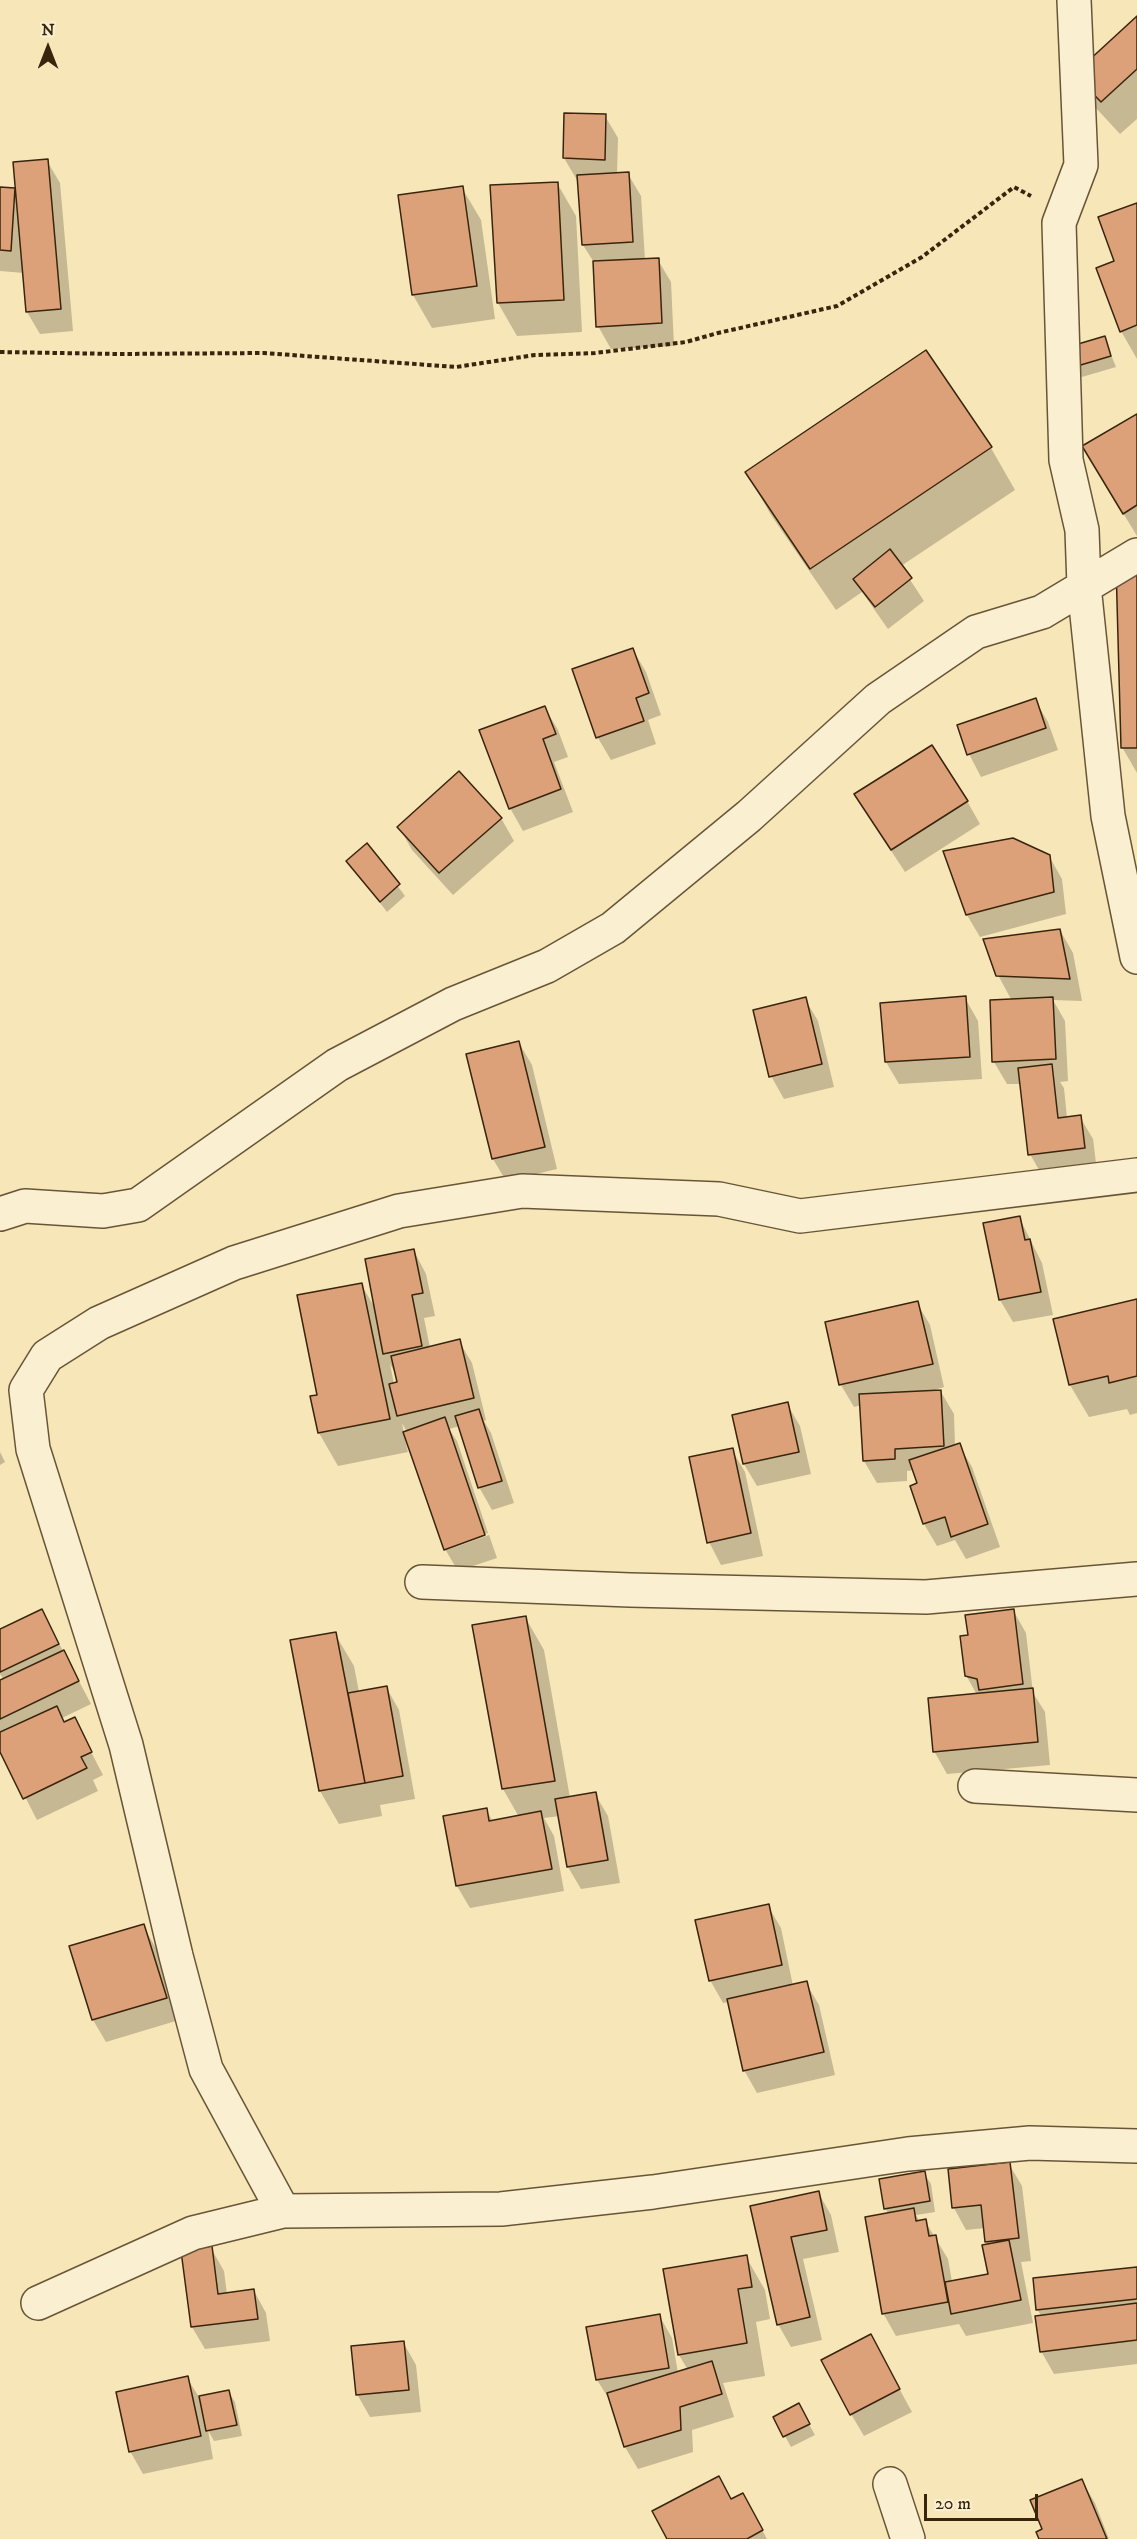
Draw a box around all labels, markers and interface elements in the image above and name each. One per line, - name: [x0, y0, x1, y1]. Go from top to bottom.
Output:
- north arrow: [18, 18, 78, 78]
- text: N: [41, 20, 55, 40]
- scale bar: [927, 2482, 1041, 2520]
- text: 20 m: [935, 2493, 971, 2515]

